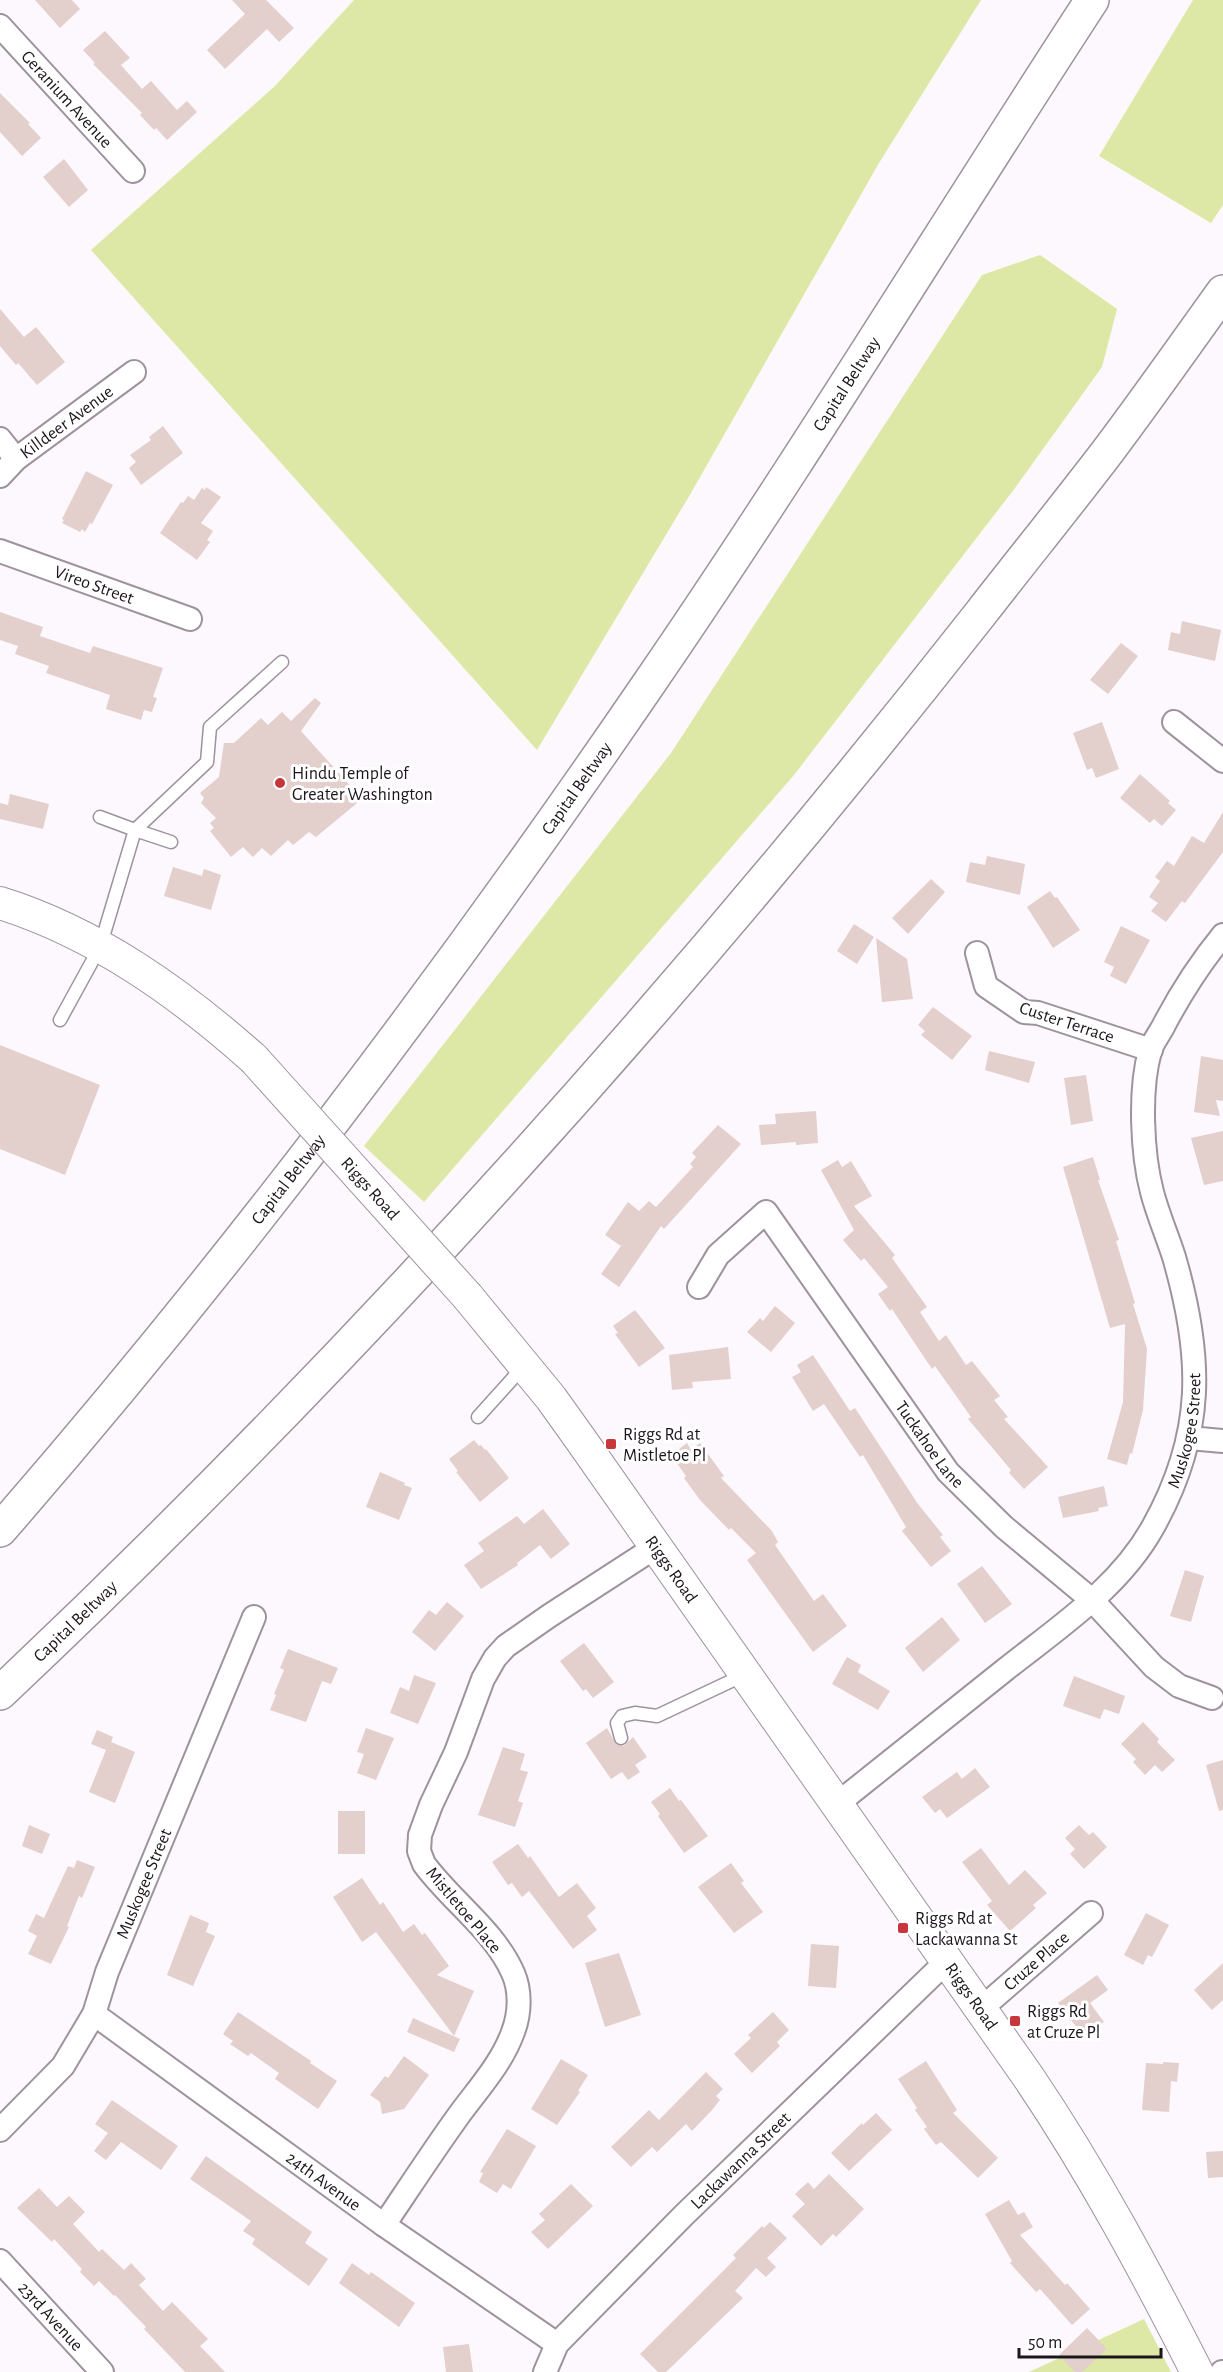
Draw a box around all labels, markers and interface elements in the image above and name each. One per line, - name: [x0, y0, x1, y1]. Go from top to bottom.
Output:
- street label: Geranium Avenue: [17, 47, 115, 152]
- street label: Capital Beltway: [810, 334, 884, 435]
- street label: Killdeer Avenue: [17, 383, 117, 463]
- street label: Vireo Street: [52, 563, 136, 608]
- street label: Capital Beltway: [539, 739, 616, 838]
- place label: Hindu Temple of Greater Washington: [292, 765, 433, 804]
- marker: Hindu Temple of Greater Washington: [273, 776, 287, 790]
- street label: Custer Terrace: [1017, 999, 1116, 1047]
- street label: Capital Beltway: [248, 1131, 329, 1228]
- street label: Riggs Road: [337, 1154, 402, 1224]
- street label: Muskogee Street: [1165, 1373, 1204, 1491]
- street label: Tuckahoe Lane: [891, 1398, 967, 1492]
- place label: Riggs Rd at Mistletoe Pl: [623, 1426, 706, 1465]
- marker: Riggs Rd at Mistletoe Pl: [604, 1437, 618, 1451]
- street label: Riggs Road: [641, 1533, 700, 1606]
- street label: Capital Beltway: [31, 1577, 121, 1666]
- street label: Muskogee Street: [114, 1826, 175, 1942]
- street label: Mistletoe Place: [422, 1864, 504, 1957]
- place label: Riggs Rd at Lackawanna St: [915, 1910, 1018, 1949]
- marker: Riggs Rd at Lackawanna St: [896, 1921, 910, 1935]
- street label: Cruze Place: [1001, 1928, 1073, 1994]
- street label: Riggs Road: [941, 1960, 1000, 2034]
- place label: Riggs Rd at Cruze Pl: [1027, 2003, 1100, 2042]
- marker: Riggs Rd at Cruze Pl: [1008, 2014, 1022, 2028]
- street label: Lackawanna Street: [688, 2109, 795, 2213]
- street label: 24th Avenue: [282, 2149, 364, 2215]
- street label: 23rd Avenue: [14, 2279, 86, 2355]
- scale bar: [1019, 2321, 1162, 2359]
- text: 50 m: [1028, 2334, 1062, 2352]

